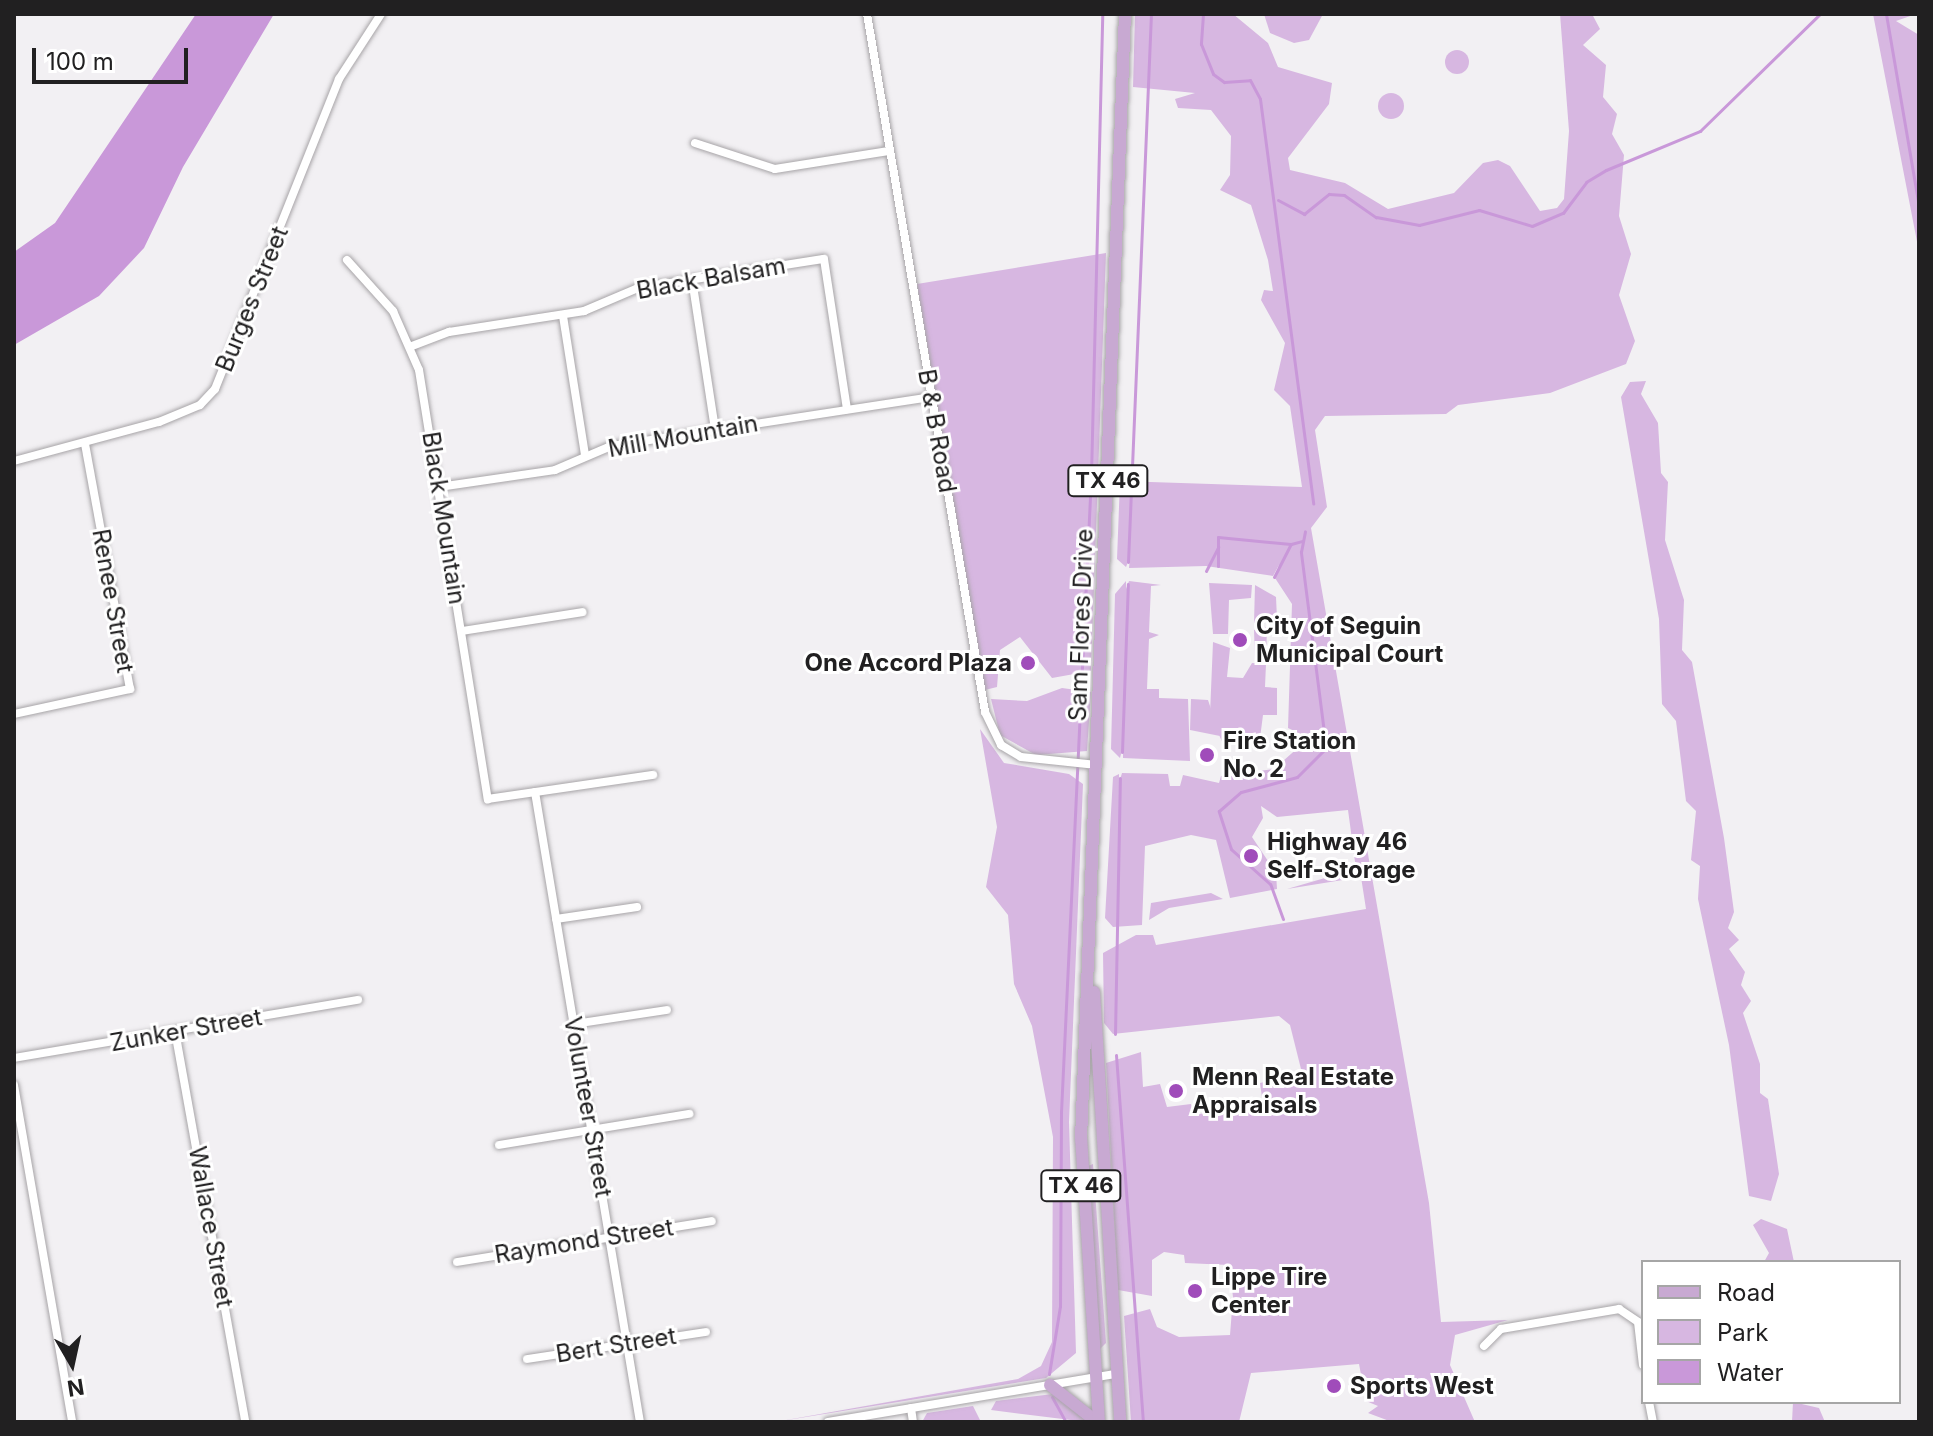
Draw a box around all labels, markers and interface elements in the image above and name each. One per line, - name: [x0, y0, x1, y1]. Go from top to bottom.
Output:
- scale bar: [36, 32, 192, 82]
- text: 100 m: [46, 47, 114, 76]
- street label: Burges Street: [210, 222, 294, 376]
- street label: Black Balsam: [634, 251, 788, 305]
- street label: B & B Road: [912, 367, 962, 495]
- street label: Mill Mountain: [606, 409, 760, 463]
- street label: Black Mountain: [416, 430, 472, 606]
- road number: TX 46: [1066, 463, 1150, 499]
- street label: Renee Street: [86, 527, 140, 675]
- street label: Sam Flores Drive: [1063, 528, 1099, 722]
- place label: City of Seguin Municipal Court: [1256, 612, 1443, 668]
- marker: City of Seguin Municipal Court: [1231, 631, 1249, 649]
- place label: One Accord Plaza: [805, 649, 1012, 677]
- marker: One Accord Plaza: [1019, 654, 1037, 672]
- place label: Fire Station No. 2: [1223, 727, 1356, 783]
- marker: Fire Station No. 2: [1198, 746, 1216, 764]
- place label: Highway 46 Self-Storage: [1267, 828, 1416, 884]
- marker: Highway 46 Self-Storage: [1242, 847, 1260, 865]
- street label: Zunker Street: [108, 1002, 264, 1058]
- street label: Volunteer Street: [558, 1014, 618, 1200]
- place label: Menn Real Estate Appraisals: [1192, 1063, 1394, 1119]
- marker: Menn Real Estate Appraisals: [1167, 1082, 1185, 1100]
- street label: Wallace Street: [183, 1144, 239, 1310]
- road number: TX 46: [1039, 1168, 1123, 1204]
- street label: Raymond Street: [493, 1213, 675, 1269]
- legend: [1641, 1260, 1901, 1404]
- place label: Lippe Tire Center: [1211, 1263, 1327, 1319]
- text: Road: [1717, 1278, 1775, 1307]
- marker: Lippe Tire Center: [1186, 1282, 1204, 1300]
- text: Park: [1717, 1318, 1768, 1347]
- street label: Bert Street: [554, 1321, 678, 1369]
- north arrow: [32, 1324, 112, 1404]
- text: Water: [1717, 1358, 1784, 1387]
- place label: Sports West: [1350, 1372, 1494, 1400]
- text: N: [65, 1374, 86, 1402]
- marker: Sports West: [1325, 1377, 1343, 1395]

